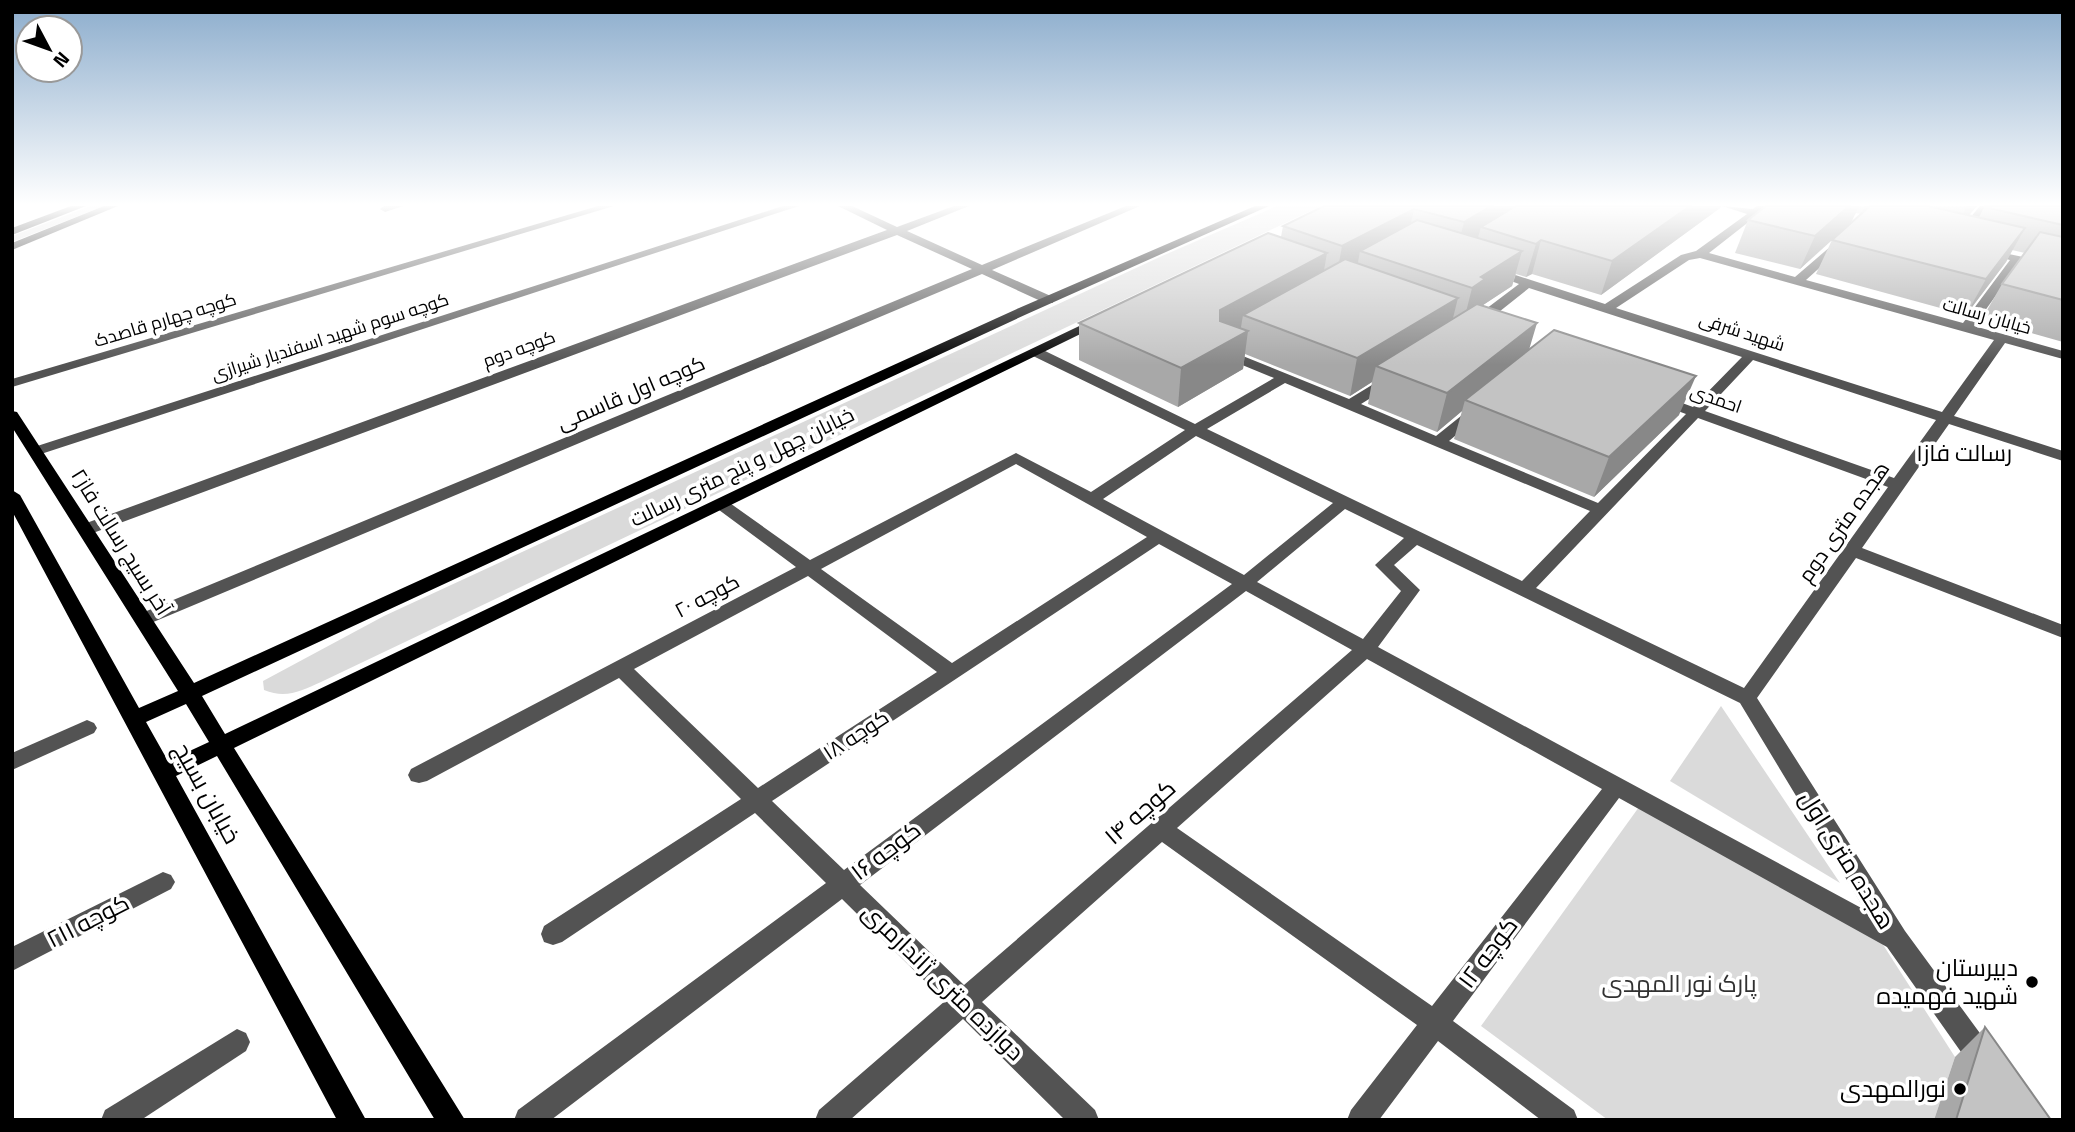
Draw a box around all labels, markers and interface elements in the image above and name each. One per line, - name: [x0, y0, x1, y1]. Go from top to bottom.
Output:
- north arrow: [14, 14, 84, 84]
- text: N: [47, 46, 77, 75]
- street label: کوچه چهارم قاصدک: [90, 285, 240, 354]
- street label: کوچه سوم شهید اسفندیار شیرازی: [208, 285, 452, 388]
- street label: خیابان رسالت: [1940, 290, 2035, 341]
- street label: شهید شرفی: [1696, 305, 1789, 358]
- street label: کوچه دوم: [479, 323, 559, 374]
- street label: کوچه اول قاسمی: [551, 346, 710, 438]
- street label: احمدی: [1687, 377, 1745, 420]
- street label: خیابان چهل و پنج متری رسالت: [624, 398, 859, 534]
- district label: رسالت فاز۱: [1916, 435, 2012, 470]
- street label: هجده متری دوم: [1789, 454, 1897, 589]
- street label: آخر بسیج رسالت فاز۲: [64, 462, 180, 622]
- street label: ۲۰ کوچه: [668, 565, 745, 626]
- street label: ۱۸ کوچه: [816, 701, 895, 768]
- street label: خیابان بسیج: [165, 735, 251, 850]
- street label: ‍‍ ۱۴ کوچه: [1092, 770, 1183, 856]
- street label: هجده متری اول: [1791, 783, 1905, 936]
- street label: ۱۶ کوچه: [843, 812, 928, 889]
- street label: کوچه ۲۱۱: [40, 884, 135, 956]
- street label: دوازده متری ژاندارمری: [854, 894, 1033, 1068]
- street label: ۱۲ کوچه: [1448, 909, 1526, 996]
- place label: دبیرستان شهید فهمیده: [1877, 949, 2018, 1013]
- park label: پارک نور المهدی: [1601, 965, 1757, 1001]
- marker: دبیرستان شهید فهمیده: [2024, 974, 2040, 990]
- place label: نورالمهدی: [1840, 1070, 1946, 1106]
- marker: نورالمهدی: [1952, 1081, 1968, 1097]

